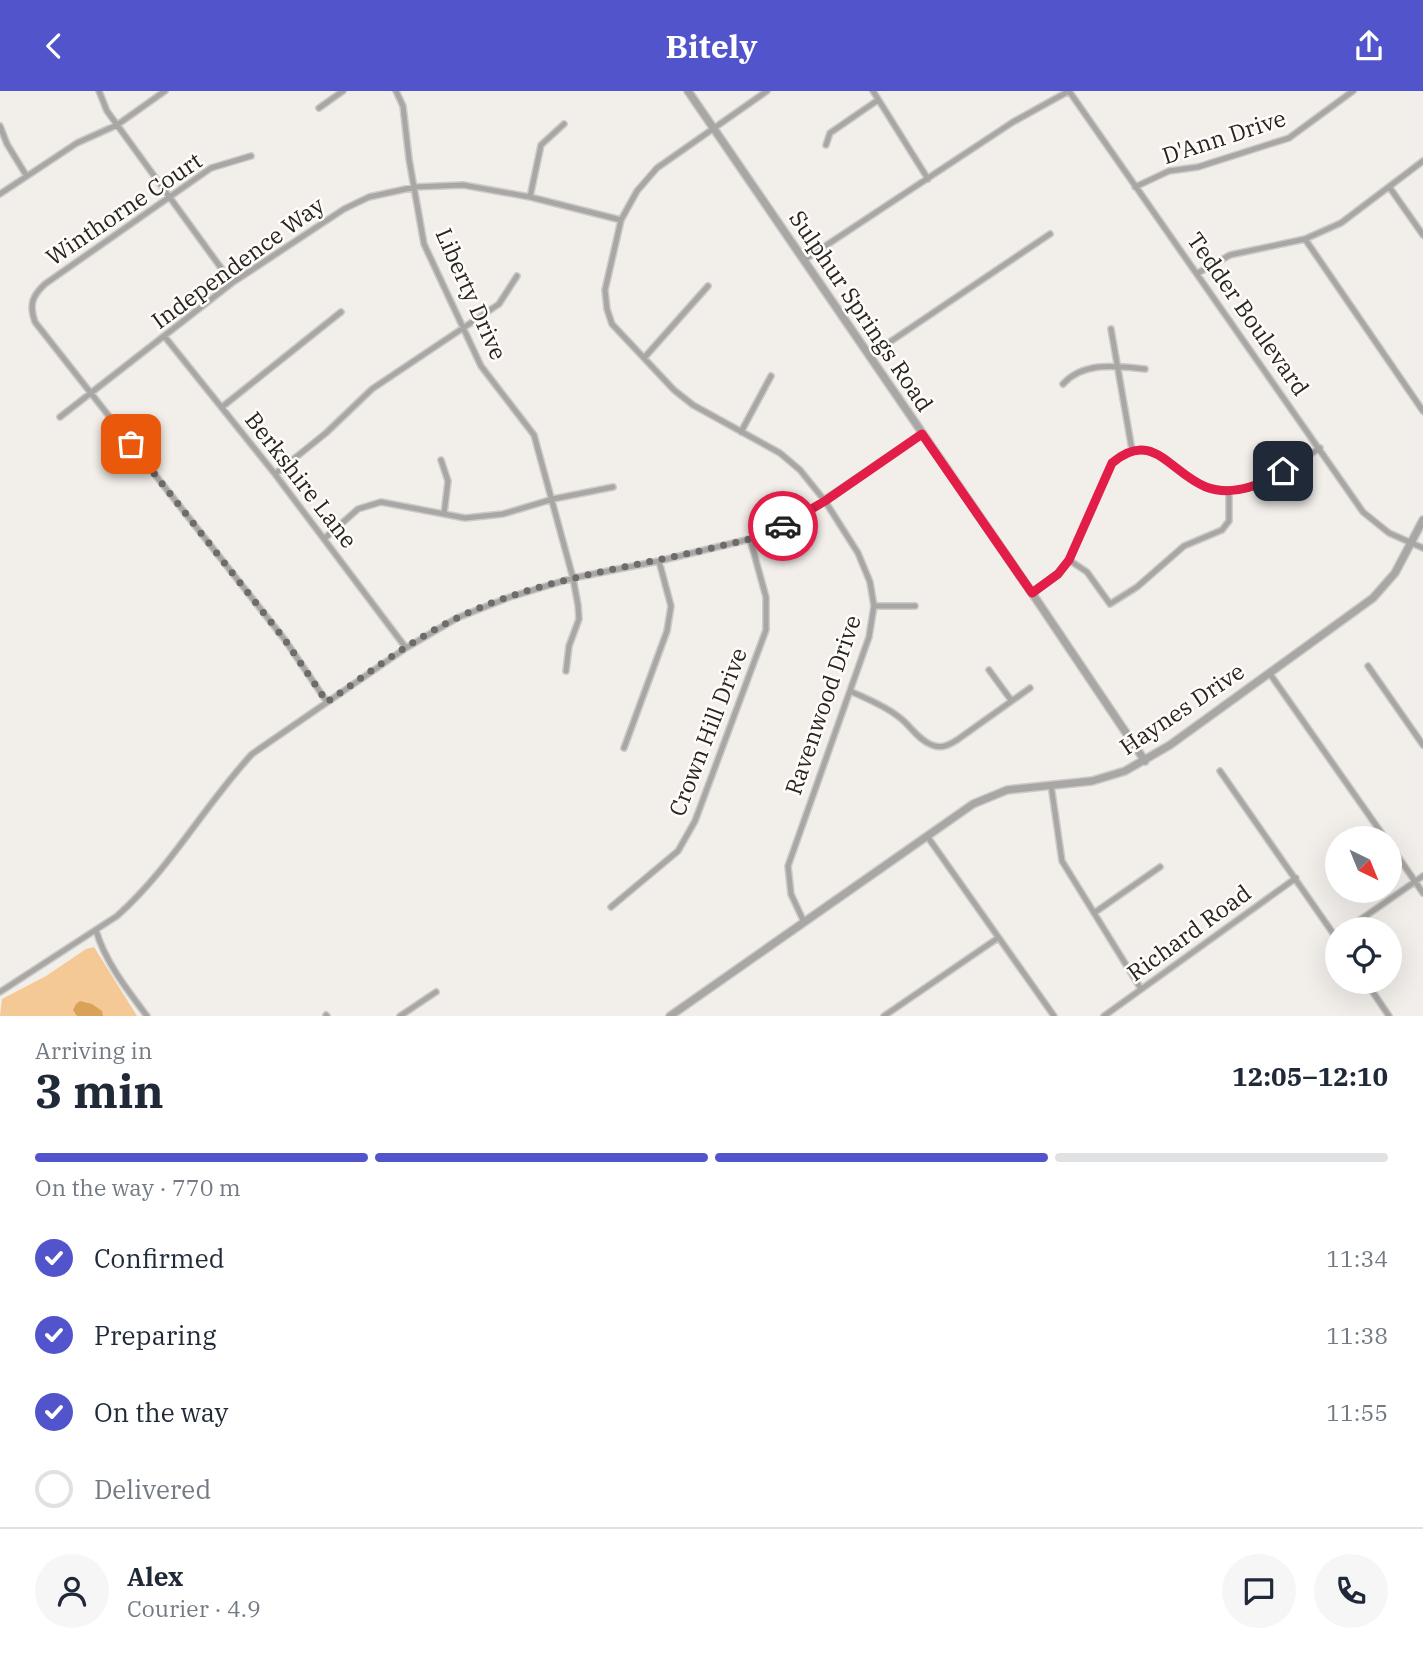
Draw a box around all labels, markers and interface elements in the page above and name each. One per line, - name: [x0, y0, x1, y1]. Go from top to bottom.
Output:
- text: Bitely: [665, 25, 758, 67]
- icon: back: [35, 27, 73, 65]
- icon: share: [1350, 27, 1388, 65]
- street label: D'Ann Drive: [1158, 102, 1289, 170]
- street label: Winthorne Court: [39, 145, 207, 272]
- street label: Independence Way: [145, 189, 330, 335]
- street label: Sulphur Springs Road: [783, 204, 940, 417]
- street label: Liberty Drive: [429, 223, 514, 364]
- street label: Tedder Boulevard: [1181, 226, 1316, 401]
- street label: Berkshire Lane: [239, 405, 364, 554]
- pin: [101, 414, 161, 474]
- icon: bag: [112, 425, 150, 463]
- pin: [1253, 441, 1313, 501]
- icon: home: [1264, 452, 1302, 490]
- courier: [748, 491, 818, 561]
- icon: car: [764, 507, 802, 545]
- street label: Ravenwood Drive: [777, 611, 867, 798]
- street label: Crown Hill Drive: [661, 643, 753, 820]
- street label: Haynes Drive: [1113, 655, 1250, 761]
- north arrow: [1325, 826, 1402, 903]
- map controls: [1325, 826, 1402, 994]
- street label: Richard Road: [1121, 877, 1256, 987]
- button: locate: [1325, 917, 1402, 994]
- text: Arriving in: [35, 1035, 152, 1065]
- text: 12:05–12:10: [1232, 1059, 1388, 1093]
- text: 3 min: [35, 1061, 164, 1121]
- text: On the way · 770 m: [35, 1172, 241, 1202]
- icon: check: [35, 1239, 73, 1277]
- text: Confirmed: [94, 1241, 225, 1275]
- text: 11:34: [1326, 1243, 1388, 1273]
- icon: check: [35, 1316, 73, 1354]
- text: Preparing: [94, 1318, 216, 1352]
- text: 11:38: [1326, 1320, 1388, 1350]
- icon: check: [35, 1393, 73, 1431]
- text: On the way: [94, 1395, 228, 1429]
- text: 11:55: [1326, 1397, 1388, 1427]
- text: Delivered: [94, 1472, 211, 1506]
- button: person: [35, 1554, 109, 1628]
- button: chat: [1222, 1554, 1296, 1628]
- button: phone: [1314, 1554, 1388, 1628]
- text: Alex: [127, 1559, 183, 1593]
- text: Courier · 4.9: [127, 1593, 261, 1623]

